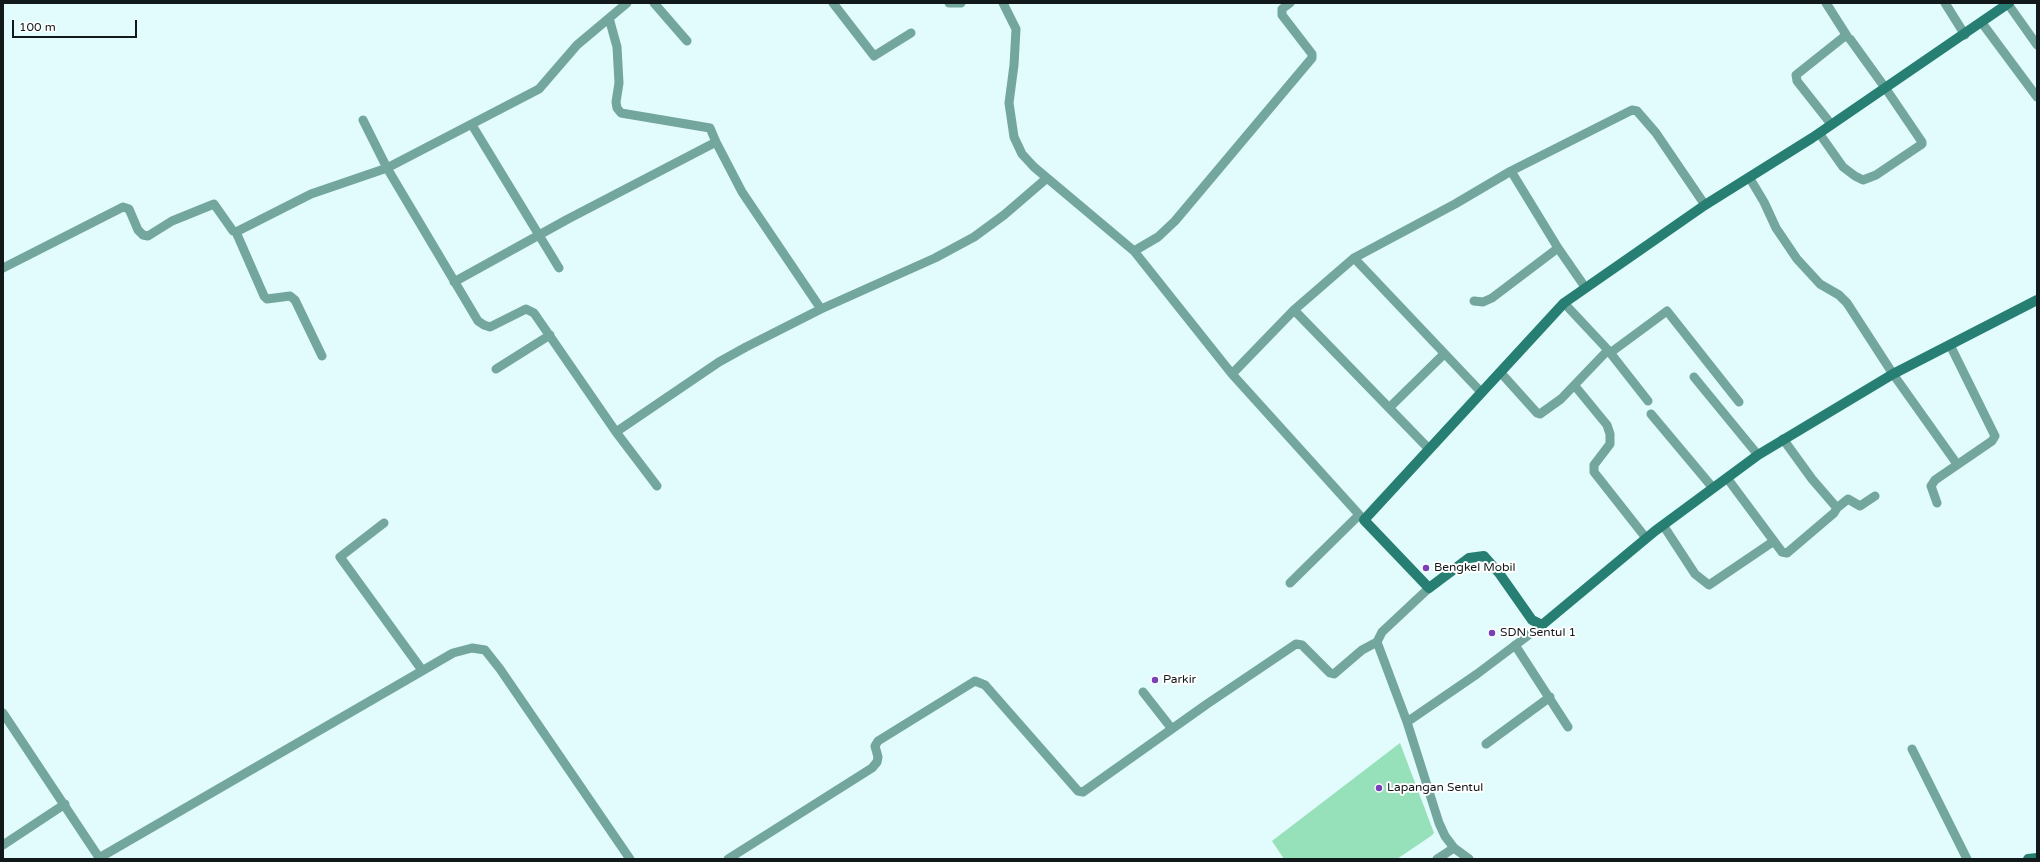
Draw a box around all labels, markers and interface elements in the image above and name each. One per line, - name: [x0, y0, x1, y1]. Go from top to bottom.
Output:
- scale bar: [14, 12, 139, 38]
- text: 100 m: [19, 20, 56, 34]
- place label: Bengkel Mobil: [1434, 561, 1516, 575]
- marker: Bengkel Mobil: [1421, 563, 1431, 573]
- place label: SDN Sentul 1: [1500, 626, 1576, 640]
- marker: SDN Sentul 1: [1487, 628, 1497, 638]
- place label: Parkir: [1163, 673, 1196, 687]
- marker: Parkir: [1150, 675, 1160, 685]
- place label: Lapangan Sentul: [1387, 781, 1483, 795]
- marker: Lapangan Sentul: [1374, 783, 1384, 793]

